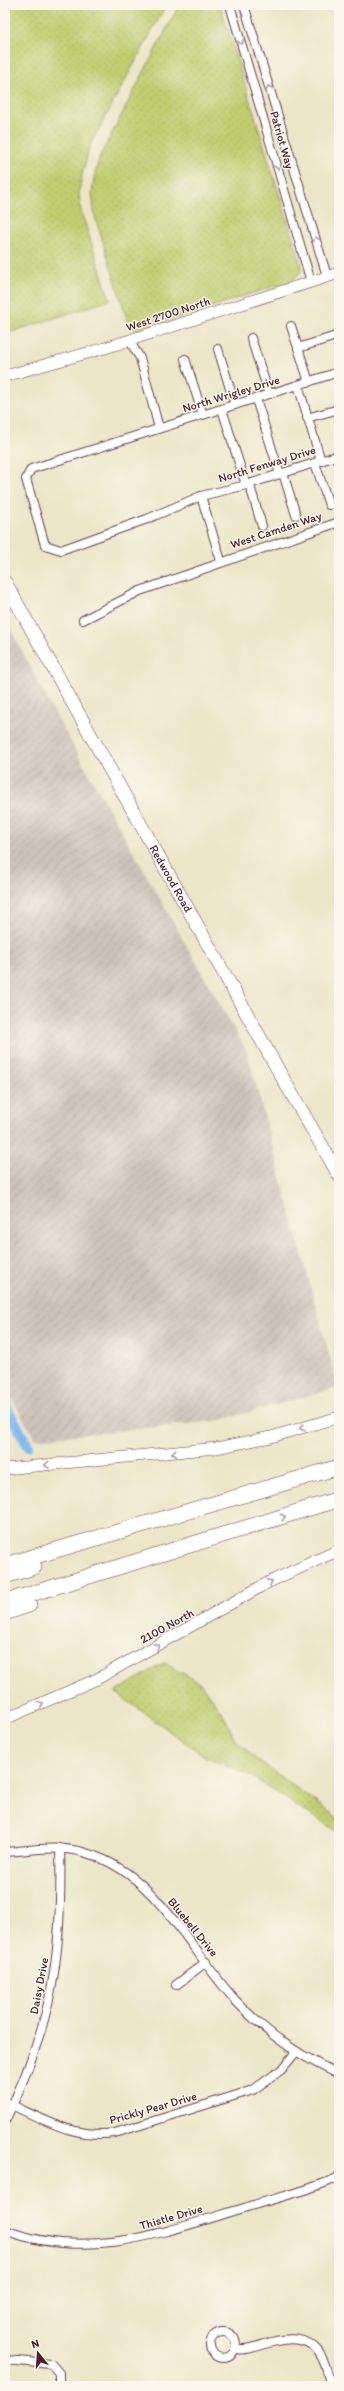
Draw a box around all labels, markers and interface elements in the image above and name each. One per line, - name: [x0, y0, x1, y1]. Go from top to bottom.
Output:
- one-way arrow: [236, 39, 245, 46]
- one-way arrow: [265, 85, 274, 92]
- street label: Patriot Way: [267, 109, 297, 171]
- one-way arrow: [273, 163, 282, 170]
- one-way arrow: [312, 236, 321, 243]
- street label: West 2700 North: [124, 294, 212, 334]
- street label: North Wrigley Drive: [181, 372, 282, 415]
- street label: North Fenway Drive: [217, 442, 318, 485]
- street label: West Camden Way: [229, 509, 324, 551]
- street label: Redwood Road: [147, 843, 196, 915]
- one-way arrow: [298, 1423, 305, 1432]
- one-way arrow: [171, 1448, 177, 1457]
- one-way arrow: [44, 1460, 50, 1469]
- one-way arrow: [279, 1513, 286, 1522]
- one-way arrow: [266, 1579, 274, 1587]
- street label: 2100 North: [138, 1605, 197, 1646]
- one-way arrow: [153, 1643, 160, 1651]
- one-way arrow: [37, 1701, 44, 1709]
- street label: Bluebell Drive: [165, 1895, 221, 1960]
- street label: Daisy Drive: [27, 1956, 51, 2016]
- street label: Prickly Pear Drive: [108, 2089, 199, 2127]
- street label: Thistle Drive: [138, 2201, 204, 2233]
- north arrow: [18, 2333, 58, 2373]
- text: N: [30, 2337, 41, 2351]

